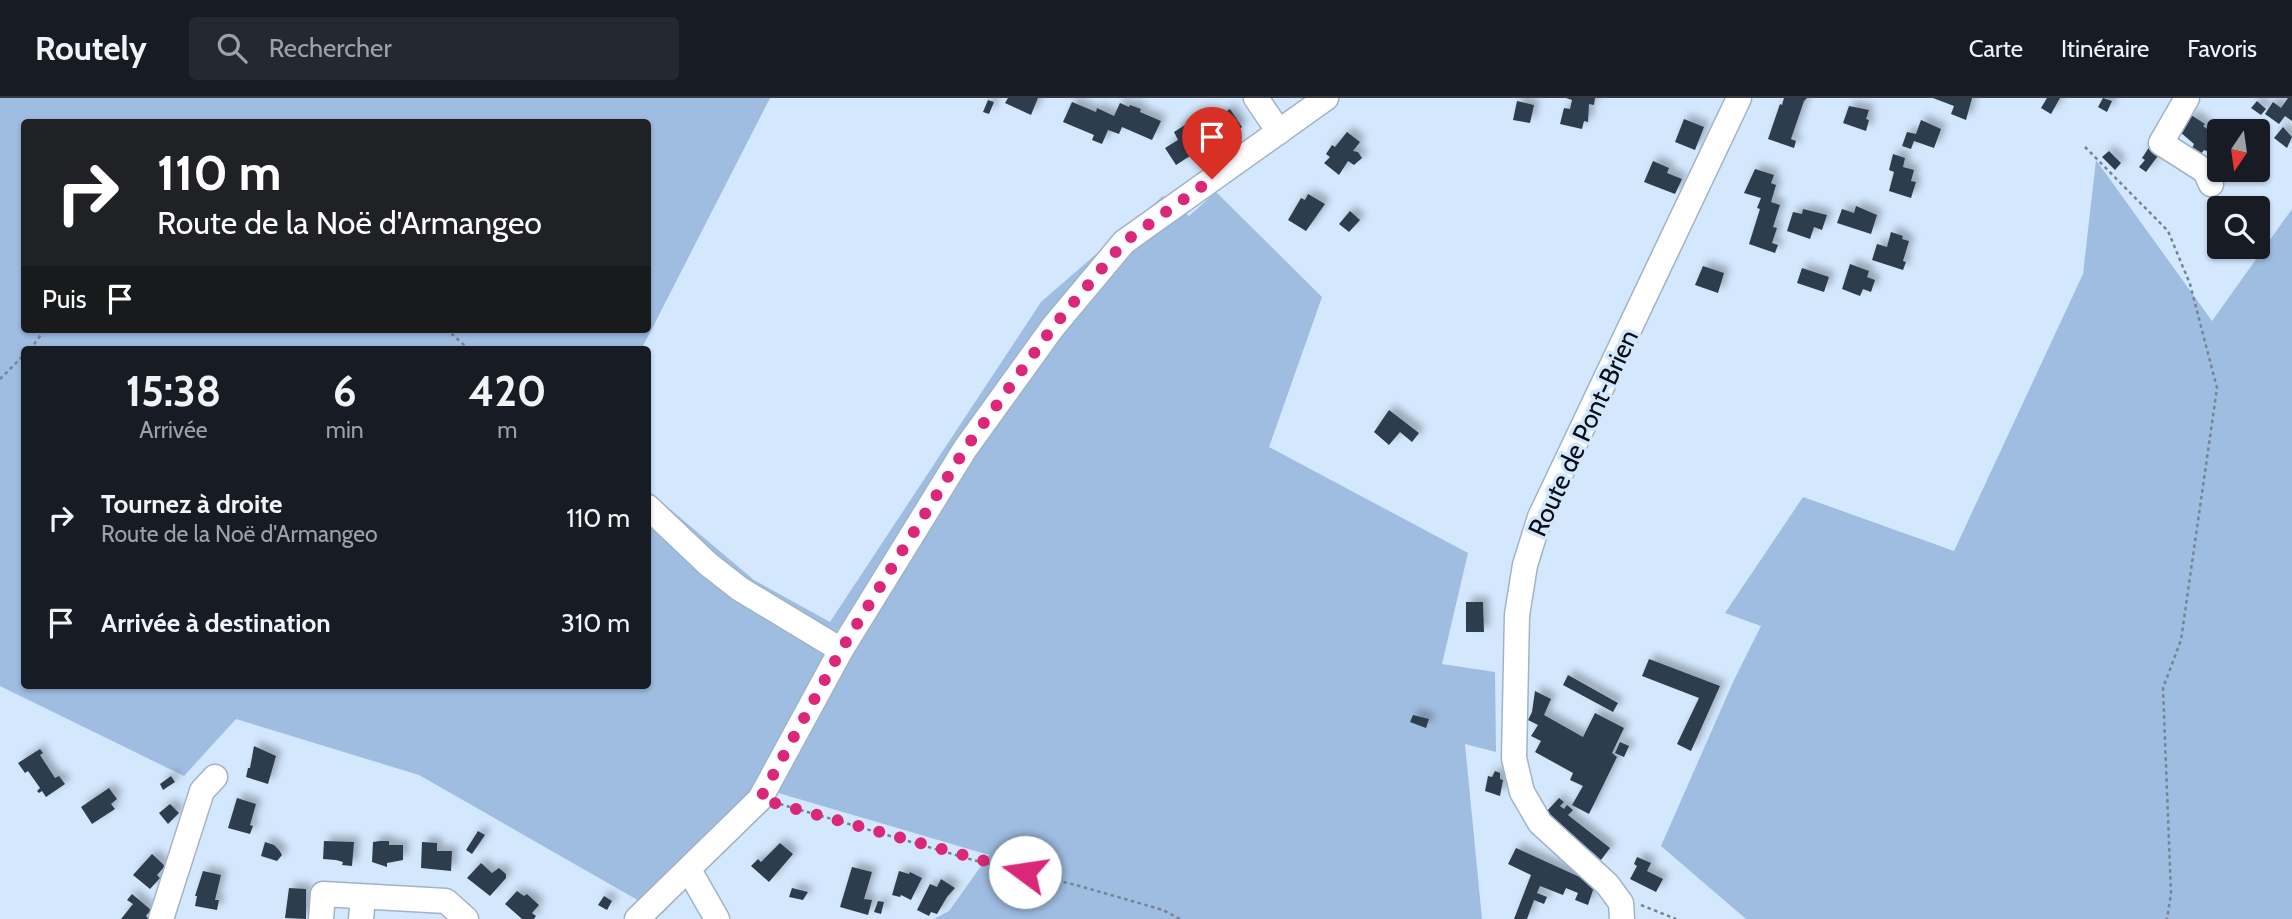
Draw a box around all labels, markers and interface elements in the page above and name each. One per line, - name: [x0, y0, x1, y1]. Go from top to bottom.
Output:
- search box: [189, 17, 679, 80]
- text: Routely: [35, 28, 147, 68]
- icon: search: [213, 29, 251, 67]
- text: Rechercher: [269, 32, 392, 64]
- text: Carte: [1969, 34, 2023, 63]
- text: Itinéraire: [2061, 34, 2149, 63]
- text: Favoris: [2187, 34, 2257, 63]
- pin: [1182, 107, 1242, 179]
- icon: arrive: [1193, 118, 1231, 156]
- north arrow: [2207, 119, 2270, 182]
- map controls: [2207, 119, 2270, 259]
- text: 110 m: [157, 143, 281, 202]
- icon: right: [42, 147, 133, 238]
- button: search: [2207, 196, 2270, 259]
- text: Route de la Noë d'Armangeo: [157, 203, 542, 242]
- icon: arrive: [101, 280, 139, 318]
- text: Puis: [42, 283, 87, 315]
- street label: Route de Pont-Brien: [1521, 325, 1645, 541]
- text: 15:38: [126, 365, 221, 417]
- text: 6: [333, 365, 357, 417]
- text: 420: [468, 365, 546, 417]
- text: Arrivée: [139, 416, 208, 444]
- text: min: [326, 416, 364, 444]
- text: m: [497, 416, 517, 444]
- text: Tournez à droite: [101, 488, 283, 520]
- icon: right: [42, 499, 80, 537]
- text: 110 m: [566, 502, 630, 534]
- text: Route de la Noë d'Armangeo: [101, 520, 378, 548]
- icon: arrive: [42, 604, 80, 642]
- text: Arrivée à destination: [101, 607, 331, 639]
- text: 310 m: [561, 607, 630, 639]
- position arrow: [988, 835, 1062, 909]

